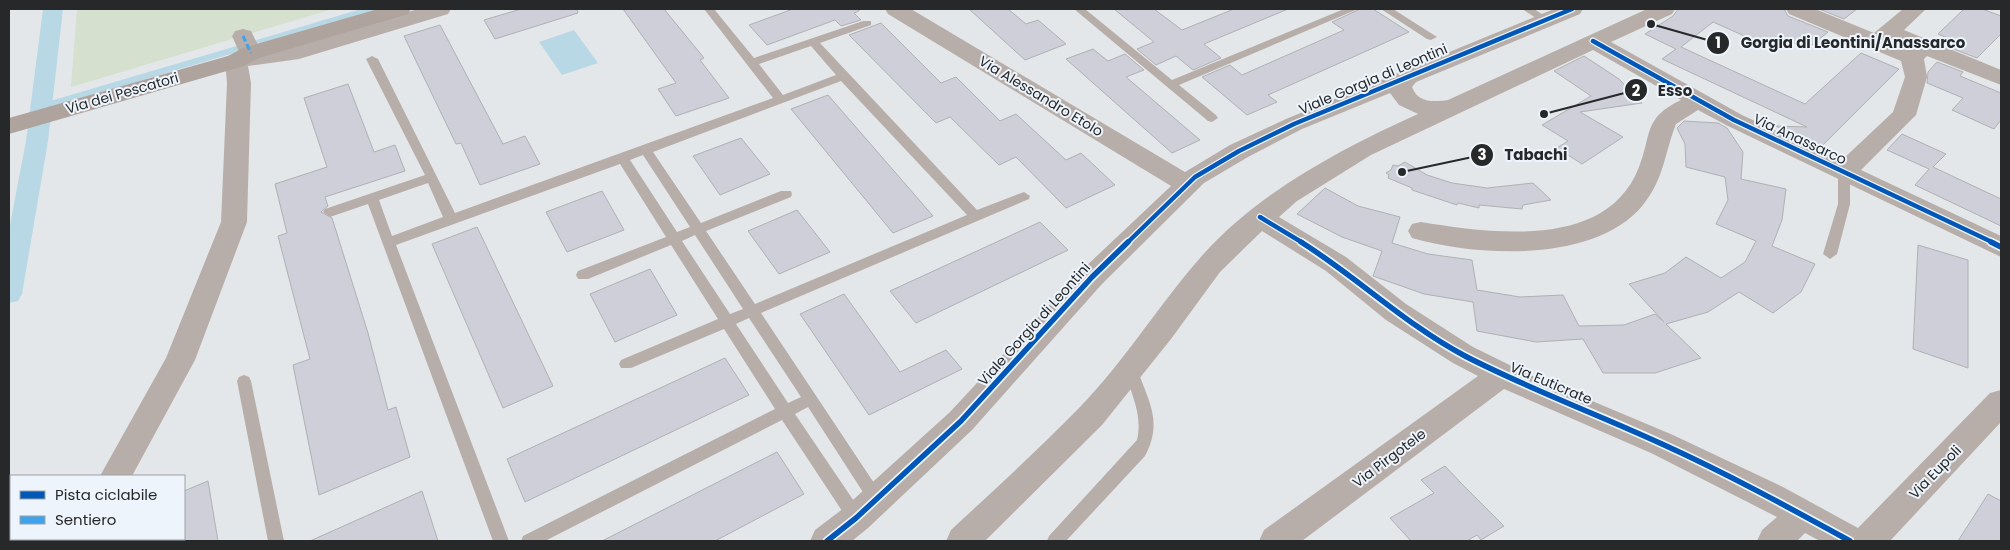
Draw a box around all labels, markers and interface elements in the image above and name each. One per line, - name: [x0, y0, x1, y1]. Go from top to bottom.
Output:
- callout: Gorgia di Leontini/Anassarco: [1706, 28, 1975, 58]
- text: 1: [1715, 32, 1721, 53]
- text: Gorgia di Leontini/Anassarco: [1741, 32, 1966, 53]
- street label: Viale Gorgia di Leontini: [1296, 39, 1450, 119]
- street label: Via Alessandro Etolo: [975, 51, 1107, 141]
- street label: Via dei Pescatori: [63, 67, 181, 119]
- callout: Esso: [1623, 75, 1703, 105]
- text: 2: [1632, 80, 1641, 101]
- text: Esso: [1658, 80, 1693, 101]
- street label: Via Anassarco: [1750, 109, 1850, 169]
- callout: Tabachi: [1469, 140, 1577, 170]
- text: 3: [1477, 144, 1487, 165]
- text: Tabachi: [1504, 144, 1568, 165]
- street label: Viale Gorgia di Leontini: [973, 258, 1095, 390]
- street label: Via Euticrate: [1507, 357, 1596, 409]
- street label: Via Pirgotele: [1348, 424, 1430, 492]
- street label: Via Eupoli: [1904, 441, 1966, 503]
- legend: [10, 475, 185, 540]
- text: Pista ciclabile: [55, 484, 157, 505]
- text: Sentiero: [55, 509, 116, 530]

